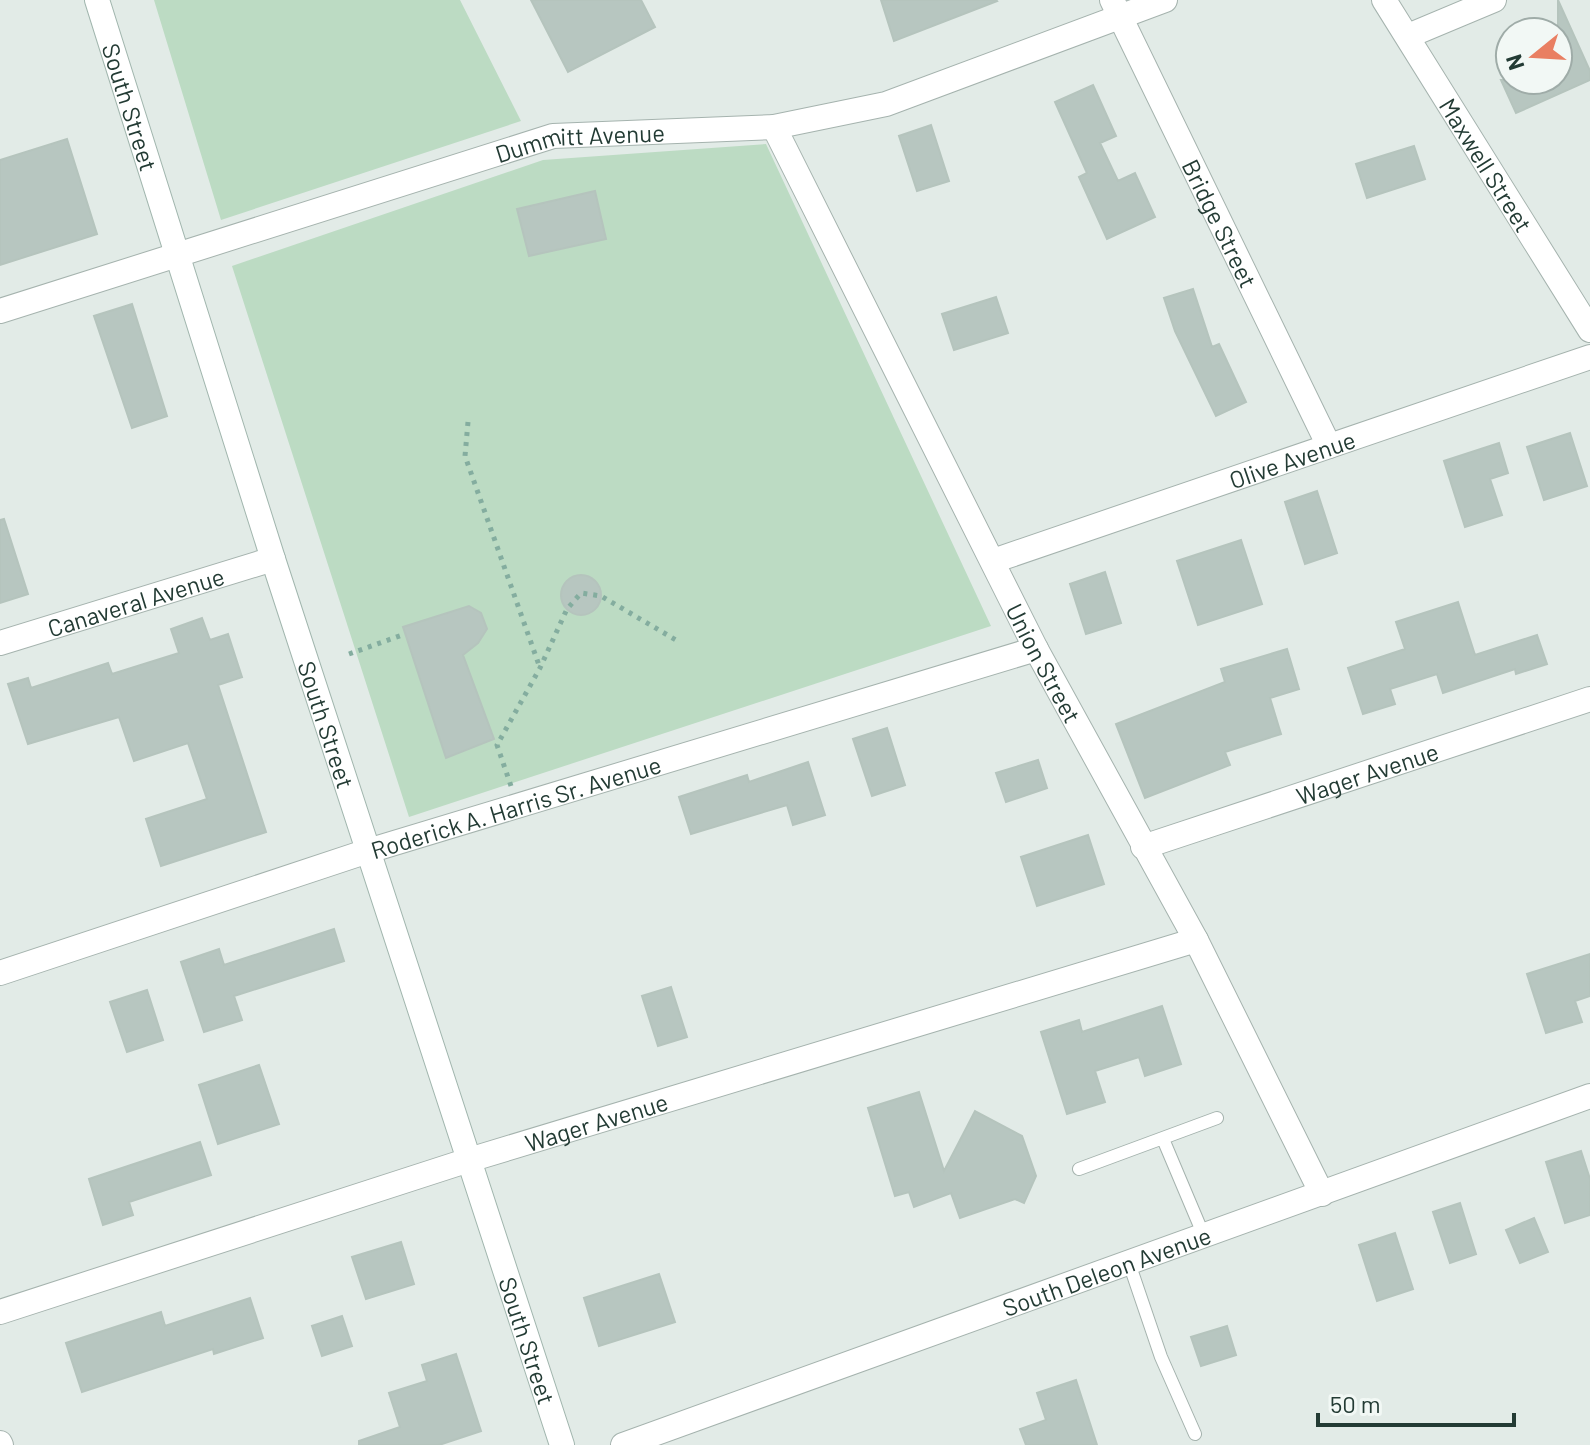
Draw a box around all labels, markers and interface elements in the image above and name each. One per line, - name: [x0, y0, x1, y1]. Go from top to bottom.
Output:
- north arrow: [1494, 16, 1574, 96]
- street label: South Street: [97, 39, 164, 174]
- text: N: [1499, 52, 1529, 73]
- street label: Maxwell Street: [1434, 92, 1539, 237]
- street label: Dummitt Avenue: [491, 117, 665, 168]
- street label: Bridge Street: [1177, 154, 1264, 292]
- street label: Olive Avenue: [1225, 424, 1359, 494]
- street label: Canaveral Avenue: [44, 560, 228, 642]
- street label: Union Street: [1001, 598, 1088, 727]
- street label: South Street: [293, 657, 361, 792]
- street label: Wager Avenue: [1292, 736, 1442, 810]
- street label: Roderick A. Harris Sr. Avenue: [367, 749, 664, 864]
- street label: Wager Avenue: [521, 1086, 671, 1157]
- street label: South Deleon Avenue: [998, 1220, 1215, 1321]
- street label: South Street: [494, 1273, 562, 1408]
- scale bar: [1318, 1377, 1514, 1427]
- text: 50 m: [1330, 1389, 1381, 1418]

